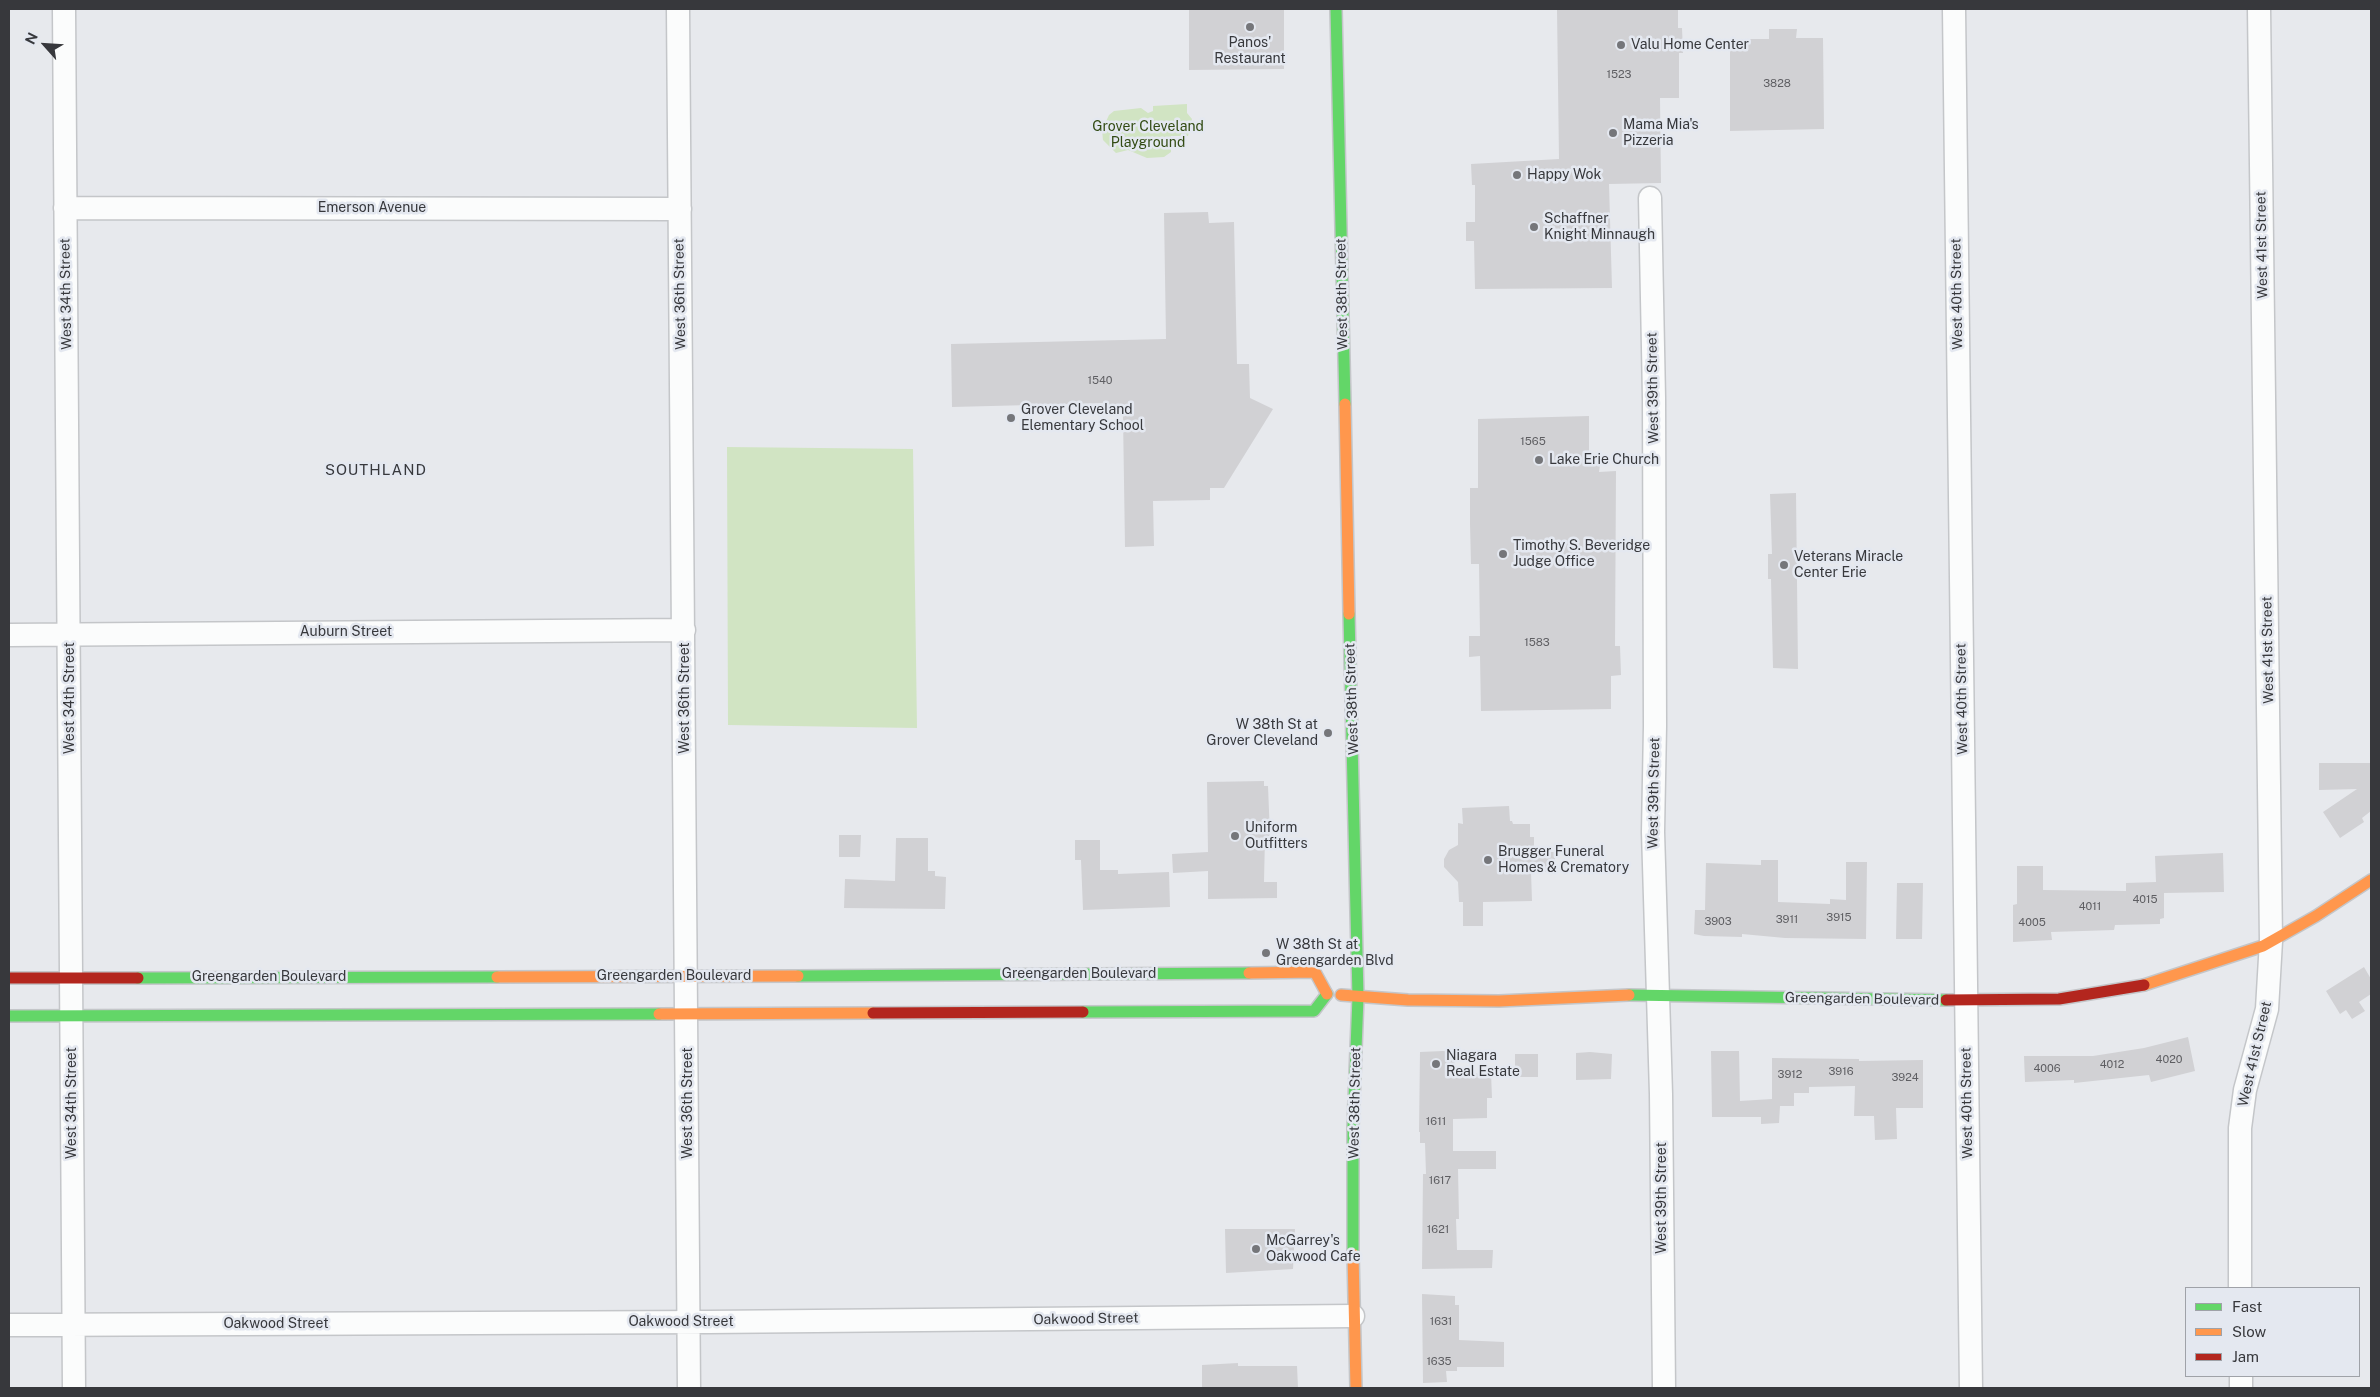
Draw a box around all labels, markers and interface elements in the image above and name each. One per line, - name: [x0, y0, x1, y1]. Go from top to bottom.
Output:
- north arrow: [20, 20, 70, 70]
- marker: Panos' Restaurant: [1244, 21, 1256, 33]
- text: N: [22, 30, 41, 47]
- place label: Panos' Restaurant: [1214, 35, 1286, 68]
- place label: Valu Home Center: [1631, 37, 1749, 53]
- marker: Valu Home Center: [1615, 39, 1627, 51]
- house number: 1523: [1606, 68, 1632, 82]
- house number: 3828: [1763, 77, 1791, 91]
- place label: Mama Mia's Pizzeria: [1623, 117, 1699, 150]
- park label: Grover Cleveland Playground: [1092, 119, 1204, 152]
- marker: Mama Mia's Pizzeria: [1607, 127, 1619, 139]
- place label: Happy Wok: [1527, 167, 1601, 183]
- marker: Happy Wok: [1511, 169, 1523, 181]
- street label: West 41st Street: [2253, 191, 2271, 299]
- street label: Emerson Avenue: [318, 200, 426, 216]
- place label: Schaffner Knight Minnaugh: [1544, 211, 1655, 243]
- marker: Schaffner Knight Minnaugh: [1528, 221, 1540, 233]
- street label: West 34th Street: [57, 238, 75, 350]
- street label: West 36th Street: [671, 238, 689, 350]
- street label: West 38th Street: [1333, 238, 1351, 350]
- street label: West 40th Street: [1948, 238, 1966, 350]
- street label: West 39th Street: [1644, 332, 1662, 444]
- house number: 1540: [1087, 374, 1113, 388]
- place label: Grover Cleveland Elementary School: [1021, 402, 1144, 434]
- marker: Grover Cleveland Elementary School: [1005, 412, 1017, 424]
- house number: 1565: [1520, 435, 1546, 449]
- place label: Lake Erie Church: [1549, 452, 1659, 468]
- marker: Lake Erie Church: [1533, 454, 1545, 466]
- district label: SOUTHLAND: [324, 461, 428, 479]
- place label: Timothy S. Beveridge Judge Office: [1513, 538, 1650, 570]
- marker: Timothy S. Beveridge Judge Office: [1497, 548, 1509, 560]
- place label: Veterans Miracle Center Erie: [1794, 549, 1903, 582]
- marker: Veterans Miracle Center Erie: [1778, 559, 1790, 571]
- street label: West 41st Street: [2259, 596, 2277, 704]
- street label: Auburn Street: [300, 624, 392, 640]
- house number: 1583: [1524, 636, 1550, 650]
- street label: West 34th Street: [62, 642, 78, 754]
- street label: West 36th Street: [677, 642, 693, 754]
- street label: West 38th Street: [1342, 643, 1362, 755]
- street label: West 40th Street: [1953, 643, 1971, 755]
- place label: W 38th St at Grover Cleveland: [1206, 717, 1318, 750]
- marker: W 38th St at Grover Cleveland: [1322, 727, 1334, 739]
- street label: West 39th Street: [1645, 737, 1663, 849]
- place label: Uniform Outfitters: [1245, 820, 1308, 852]
- marker: Uniform Outfitters: [1229, 830, 1241, 842]
- place label: Brugger Funeral Homes & Crematory: [1498, 844, 1629, 876]
- marker: Brugger Funeral Homes & Crematory: [1482, 854, 1494, 866]
- house number: 4015: [2132, 893, 2158, 907]
- house number: 4011: [2079, 900, 2101, 914]
- house number: 3915: [1826, 911, 1852, 925]
- house number: 3911: [1776, 913, 1798, 927]
- house number: 3903: [1704, 915, 1732, 929]
- house number: 4005: [2018, 916, 2046, 930]
- place label: W 38th St at Greengarden Blvd: [1276, 937, 1394, 970]
- marker: W 38th St at Greengarden Blvd: [1260, 947, 1272, 959]
- street label: Greengarden Boulevard: [1002, 966, 1156, 982]
- street label: Greengarden Boulevard: [597, 968, 751, 984]
- street label: Greengarden Boulevard: [192, 969, 346, 985]
- street label: Greengarden Boulevard: [1785, 989, 1939, 1009]
- street label: West 41st Street: [2235, 1000, 2275, 1108]
- street label: West 34th Street: [64, 1047, 80, 1159]
- street label: West 36th Street: [680, 1047, 696, 1159]
- street label: West 38th Street: [1346, 1047, 1364, 1159]
- street label: West 40th Street: [1958, 1047, 1976, 1159]
- place label: Niagara Real Estate: [1446, 1048, 1520, 1080]
- house number: 4020: [2156, 1053, 2182, 1067]
- marker: Niagara Real Estate: [1430, 1058, 1442, 1070]
- house number: 4012: [2100, 1058, 2124, 1072]
- house number: 4006: [2033, 1062, 2061, 1076]
- house number: 3916: [1828, 1065, 1854, 1079]
- house number: 3912: [1778, 1068, 1802, 1082]
- house number: 3924: [1891, 1071, 1919, 1085]
- house number: 1611: [1426, 1115, 1446, 1129]
- street label: West 39th Street: [1654, 1142, 1670, 1254]
- house number: 1617: [1429, 1174, 1451, 1188]
- house number: 1621: [1427, 1223, 1449, 1237]
- place label: McGarrey's Oakwood Cafe: [1266, 1233, 1361, 1266]
- marker: McGarrey's Oakwood Cafe: [1250, 1243, 1262, 1255]
- legend: [2185, 1287, 2360, 1377]
- text: Fast: [2232, 1298, 2262, 1315]
- street label: Oakwood Street: [1033, 1310, 1139, 1328]
- street label: Oakwood Street: [628, 1314, 734, 1330]
- house number: 1631: [1430, 1315, 1452, 1329]
- street label: Oakwood Street: [223, 1316, 329, 1332]
- text: Slow: [2232, 1323, 2266, 1340]
- text: Jam: [2232, 1348, 2259, 1365]
- house number: 1635: [1426, 1355, 1452, 1369]

